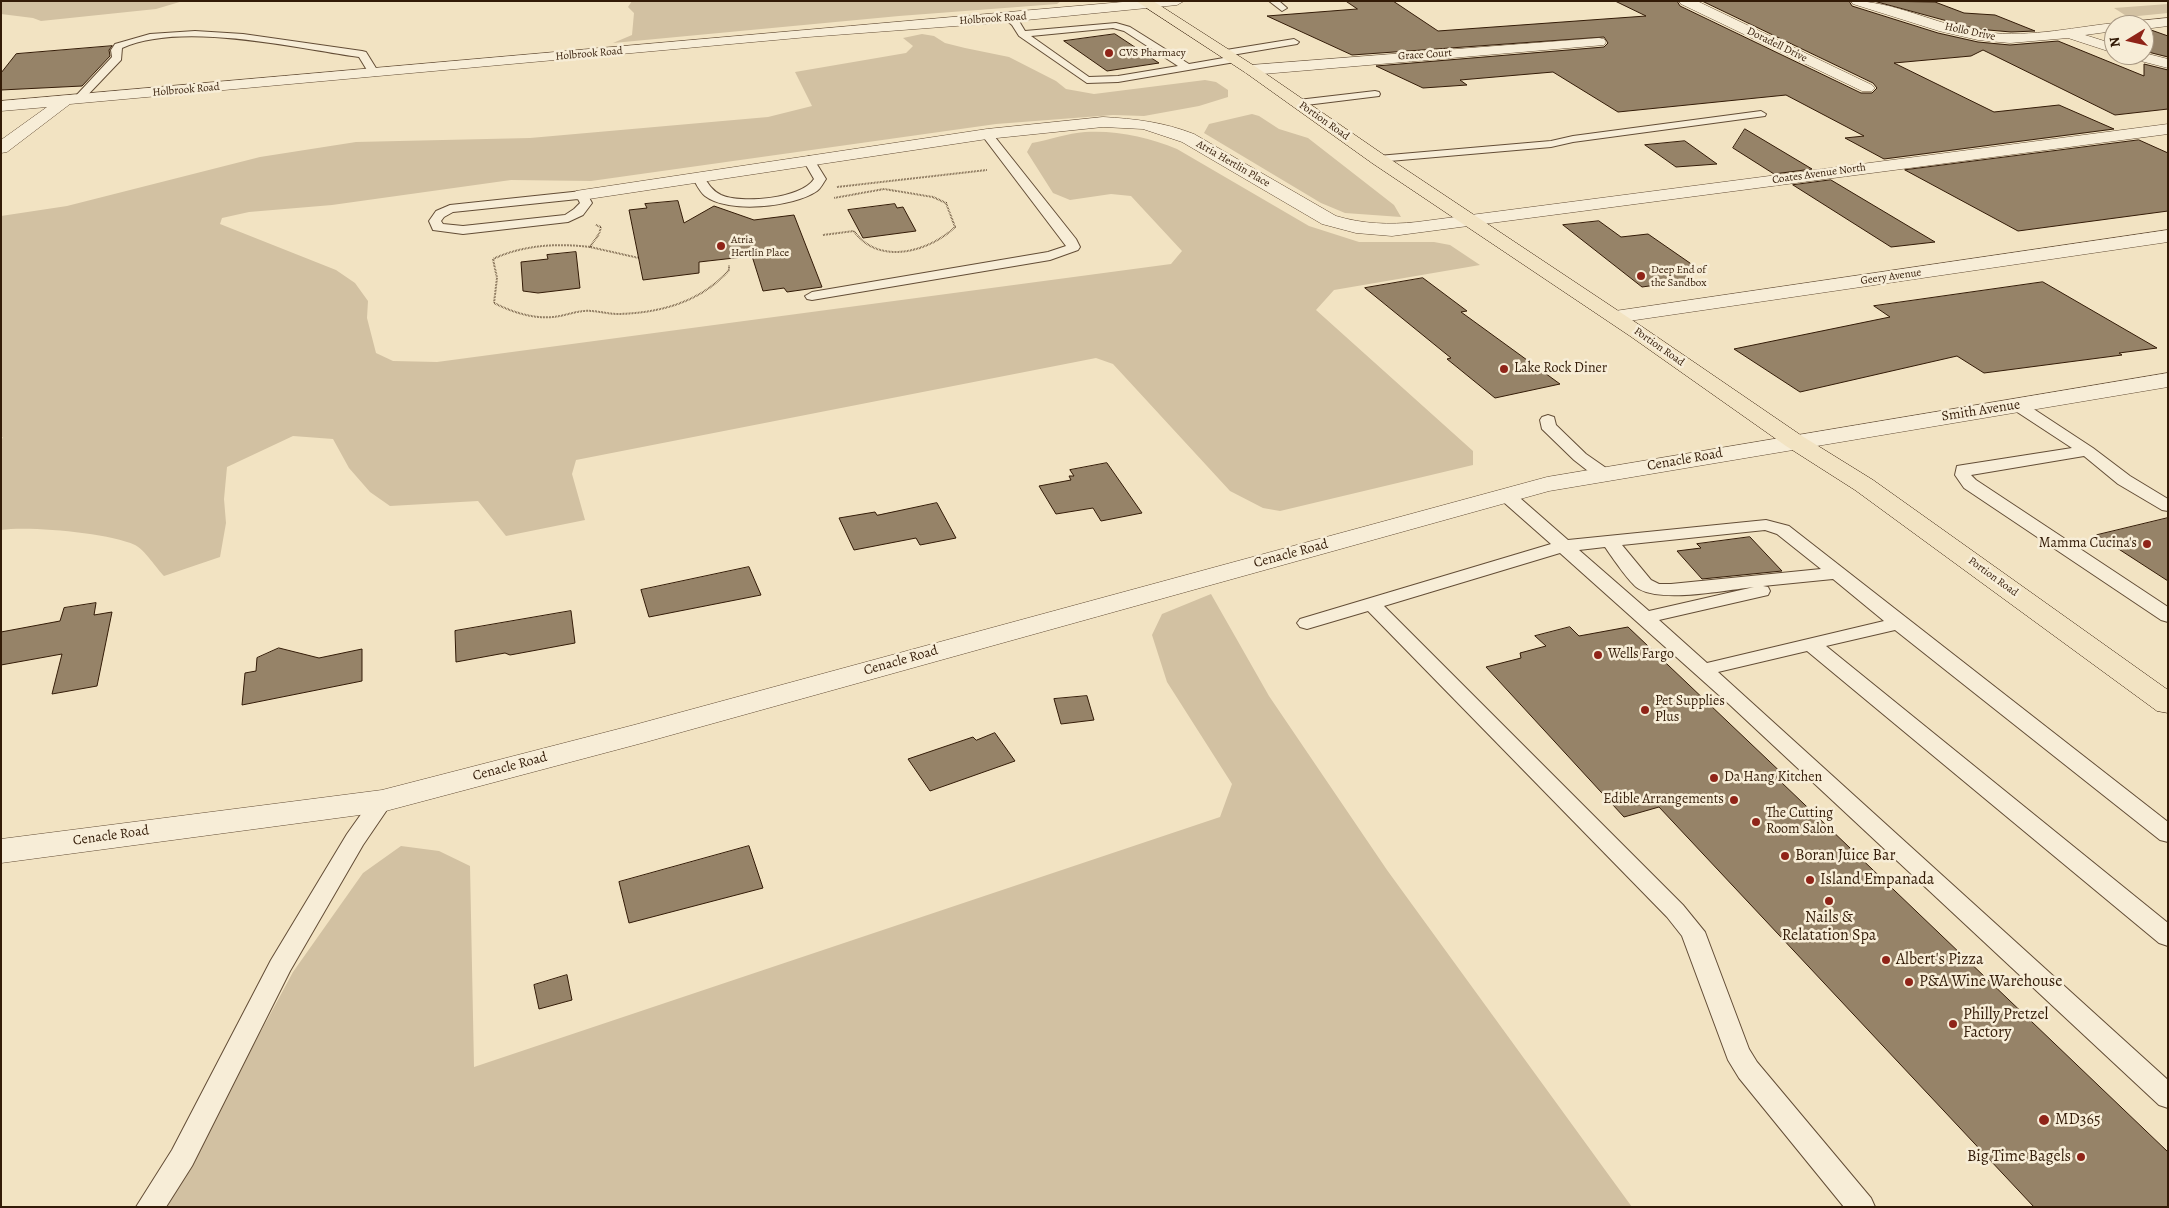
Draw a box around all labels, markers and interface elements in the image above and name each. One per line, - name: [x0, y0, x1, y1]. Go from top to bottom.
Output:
- street label: Holbrook Road: [959, 10, 1027, 28]
- north arrow: [2104, 15, 2154, 65]
- street label: Hollo Drive: [1944, 20, 1996, 44]
- street label: Doradell Drive: [1745, 25, 1809, 65]
- text: N: [2104, 36, 2125, 49]
- street label: Holbrook Road: [555, 44, 623, 64]
- place label: CVS Pharmacy: [1119, 46, 1186, 60]
- marker: CVS Pharmacy: [1103, 47, 1115, 59]
- street label: Grace Court: [1398, 47, 1452, 63]
- street label: Holbrook Road: [152, 80, 220, 100]
- street label: Portion Road: [1296, 99, 1352, 143]
- street label: Atria Hertlin Place: [1194, 138, 1272, 190]
- street label: Coates Avenue North: [1771, 161, 1867, 187]
- place label: Atria Hertlin Place: [731, 233, 789, 259]
- marker: Atria Hertlin Place: [715, 240, 727, 252]
- place label: Deep End of the Sandbox: [1651, 263, 1706, 289]
- street label: Geery Avenue: [1860, 266, 1922, 288]
- marker: Deep End of the Sandbox: [1635, 270, 1647, 282]
- street label: Portion Road: [1631, 325, 1687, 369]
- place label: Lake Rock Diner: [1514, 361, 1607, 377]
- marker: Lake Rock Diner: [1498, 363, 1510, 375]
- street label: Smith Avenue: [1940, 396, 2022, 426]
- street label: Cenacle Road: [1646, 445, 1724, 475]
- street label: Cenacle Road: [1252, 536, 1330, 572]
- place label: Mamma Cucina's: [2039, 536, 2137, 552]
- marker: Mamma Cucina's: [2141, 538, 2153, 550]
- street label: Portion Road: [1965, 554, 2021, 600]
- street label: Cenacle Road: [862, 642, 940, 680]
- place label: Wells Fargo: [1608, 647, 1674, 663]
- marker: Wells Fargo: [1592, 649, 1604, 661]
- place label: Pet Supplies Plus: [1655, 694, 1725, 726]
- marker: Pet Supplies Plus: [1639, 704, 1651, 716]
- street label: Cenacle Road: [471, 749, 549, 785]
- place label: Da Hang Kitchen: [1724, 770, 1822, 786]
- marker: Da Hang Kitchen: [1708, 772, 1720, 784]
- place label: Edible Arrangements: [1603, 792, 1724, 808]
- marker: Edible Arrangements: [1728, 794, 1740, 806]
- place label: The Cutting Room Salon: [1766, 806, 1834, 839]
- marker: The Cutting Room Salon: [1750, 816, 1762, 828]
- street label: Cenacle Road: [72, 822, 150, 850]
- place label: Boran Juice Bar: [1795, 846, 1896, 866]
- marker: Boran Juice Bar: [1779, 850, 1791, 862]
- place label: Island Empanada: [1820, 870, 1934, 890]
- marker: Island Empanada: [1804, 874, 1816, 886]
- marker: Nails & Relatation Spa: [1823, 895, 1835, 907]
- place label: Nails & Relatation Spa: [1782, 908, 1876, 946]
- place label: Albert's Pizza: [1896, 950, 1983, 970]
- marker: Albert's Pizza: [1880, 954, 1892, 966]
- place label: P&A Wine Warehouse: [1919, 972, 2062, 992]
- marker: P&A Wine Warehouse: [1903, 976, 1915, 988]
- place label: Philly Pretzel Factory: [1963, 1005, 2048, 1043]
- marker: Philly Pretzel Factory: [1947, 1018, 1959, 1030]
- place label: MD365: [2055, 1110, 2101, 1130]
- marker: MD365: [2037, 1113, 2051, 1127]
- place label: Big Time Bagels: [1967, 1147, 2071, 1167]
- marker: Big Time Bagels: [2075, 1151, 2087, 1163]

